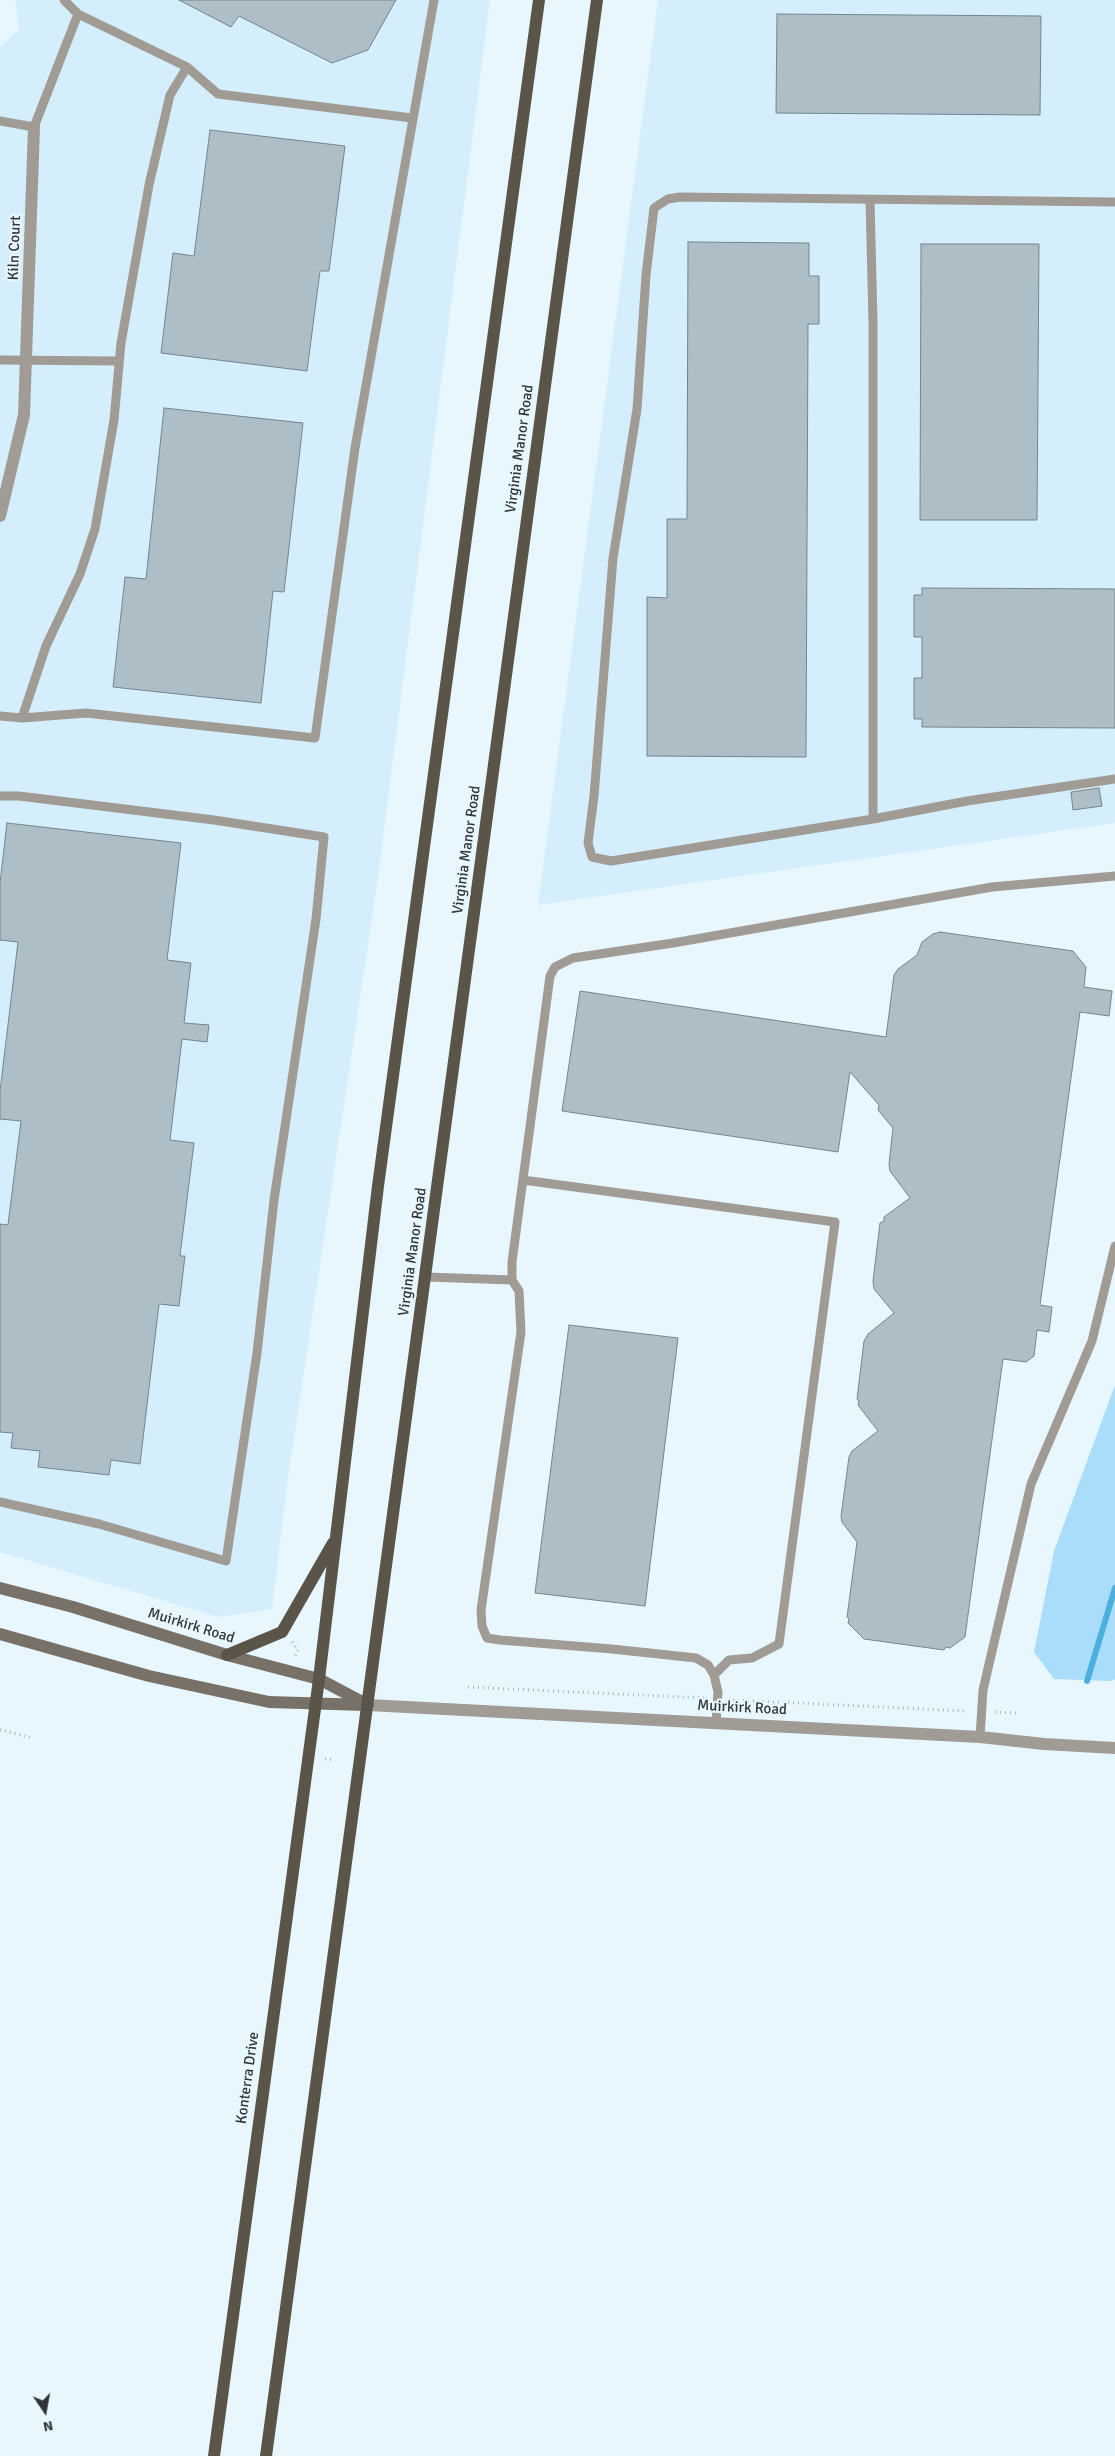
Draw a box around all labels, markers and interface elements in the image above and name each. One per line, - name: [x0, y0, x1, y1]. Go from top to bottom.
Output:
- street label: Kiln Court: [5, 215, 25, 281]
- street label: Virginia Manor Road: [502, 383, 538, 515]
- street label: Virginia Manor Road: [449, 784, 485, 916]
- street label: Virginia Manor Road: [395, 1186, 431, 1318]
- street label: Muirkirk Road: [145, 1604, 237, 1648]
- street label: Muirkirk Road: [697, 1697, 787, 1719]
- street label: Konterra Drive: [233, 2031, 263, 2125]
- north arrow: [20, 2386, 70, 2436]
- text: N: [42, 2417, 55, 2435]

